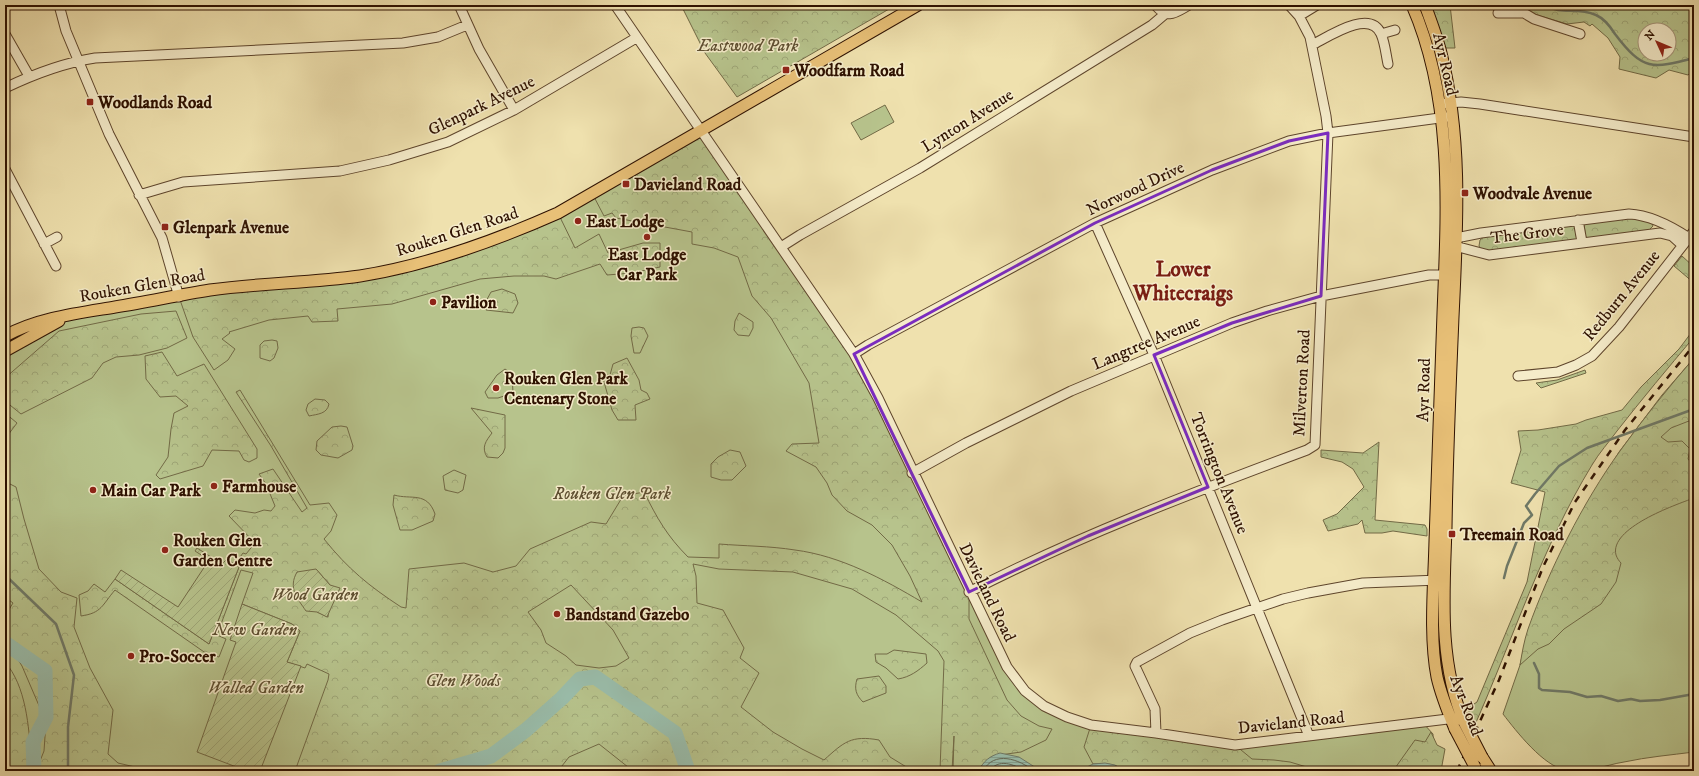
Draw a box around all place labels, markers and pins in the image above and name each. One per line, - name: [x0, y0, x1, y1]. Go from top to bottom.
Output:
- place label: Woodfarm Road: [793, 60, 905, 82]
- marker: Woodfarm Road: [781, 65, 791, 75]
- place label: Woodlands Road: [97, 92, 212, 114]
- marker: Woodlands Road: [85, 97, 95, 107]
- place label: Davieland Road: [634, 174, 742, 196]
- marker: Davieland Road: [621, 179, 631, 189]
- place label: Woodvale Avenue: [1472, 183, 1592, 205]
- marker: Woodvale Avenue: [1460, 188, 1470, 198]
- place label: East Lodge: [586, 211, 664, 233]
- marker: East Lodge: [573, 216, 583, 226]
- place label: Glenpark Avenue: [173, 217, 289, 239]
- marker: Glenpark Avenue: [160, 222, 170, 232]
- marker: East Lodge Car Park: [642, 232, 652, 242]
- place label: East Lodge Car Park: [608, 244, 686, 286]
- place label: Pavilion: [441, 292, 497, 314]
- marker: Pavilion: [428, 297, 438, 307]
- place label: Rouken Glen Park Centenary Stone: [504, 368, 628, 410]
- marker: Rouken Glen Park Centenary Stone: [491, 383, 501, 393]
- place label: Farmhouse: [222, 476, 296, 498]
- place label: Main Car Park: [101, 480, 201, 502]
- marker: Farmhouse: [209, 481, 219, 491]
- marker: Main Car Park: [88, 485, 98, 495]
- place label: Treemain Road: [1459, 524, 1564, 546]
- marker: Treemain Road: [1447, 529, 1457, 539]
- place label: Rouken Glen Garden Centre: [173, 530, 272, 572]
- marker: Rouken Glen Garden Centre: [160, 545, 170, 555]
- place label: Bandstand Gazebo: [565, 604, 689, 626]
- marker: Bandstand Gazebo: [552, 609, 562, 619]
- place label: Pro-Soccer: [139, 646, 216, 668]
- marker: Pro-Soccer: [126, 651, 136, 661]

